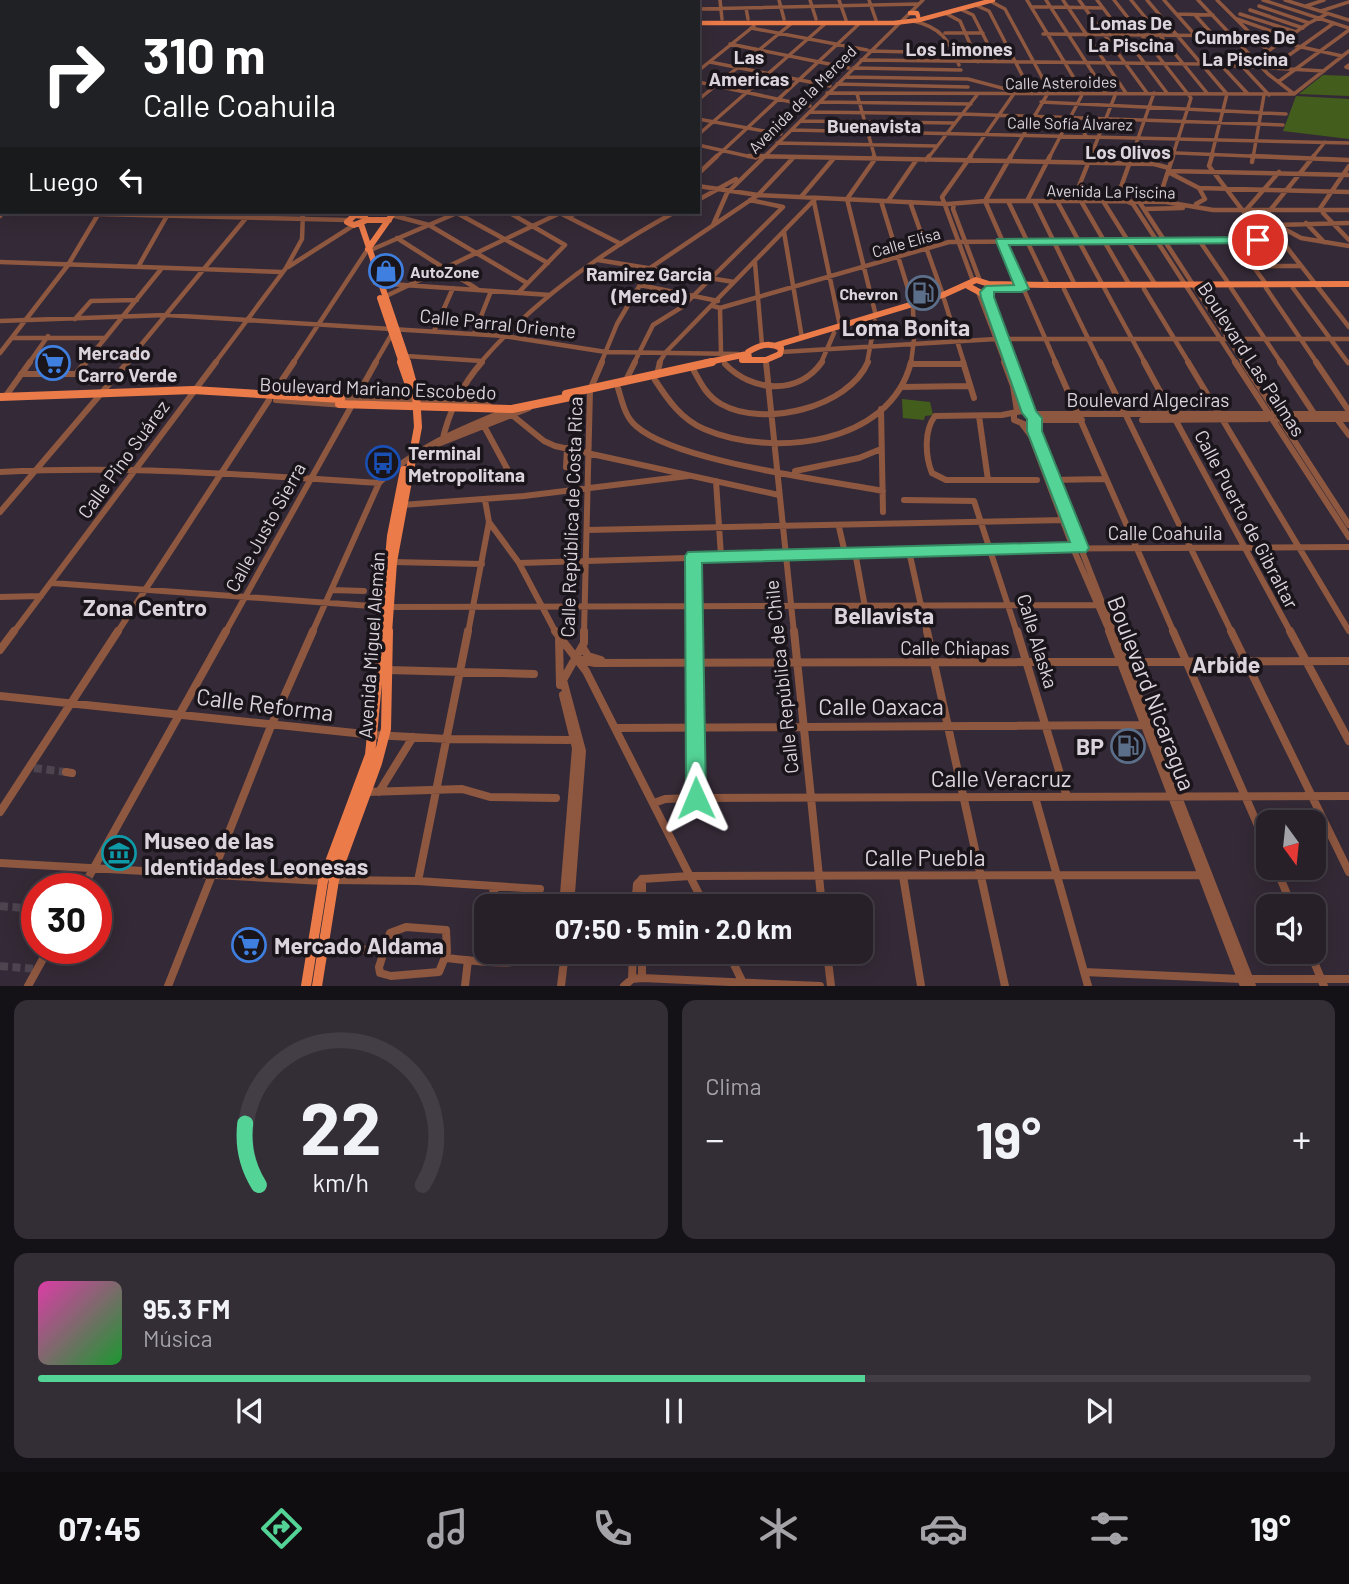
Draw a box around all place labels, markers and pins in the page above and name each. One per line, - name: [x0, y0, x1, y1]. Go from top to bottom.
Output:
- pin: [1228, 210, 1288, 270]
- shop icon: AutoZone: [367, 252, 405, 290]
- place label: AutoZone: [410, 262, 480, 281]
- fuel station icon: Chevron: [904, 274, 942, 312]
- place label: Chevron: [839, 284, 898, 303]
- place label: Mercado Carro Verde: [78, 341, 177, 386]
- supermarket icon: Mercado Carro Verde: [34, 344, 72, 382]
- place label: Terminal Metropolitana: [408, 441, 525, 486]
- bus stop icon: Terminal Metropolitana: [364, 444, 402, 482]
- fuel station icon: BP: [1109, 727, 1147, 765]
- place label: BP: [1076, 732, 1104, 760]
- place label: Museo de las Identidades Leonesas: [144, 826, 368, 880]
- museum icon: Museo de las Identidades Leonesas: [100, 834, 138, 872]
- supermarket icon: Mercado Aldama: [230, 926, 268, 964]
- place label: Mercado Aldama: [274, 931, 444, 959]

